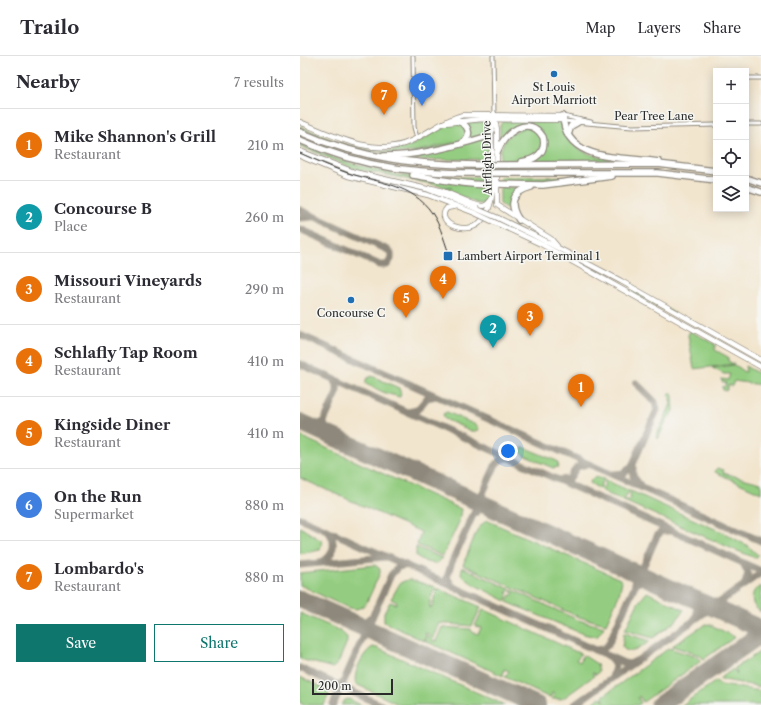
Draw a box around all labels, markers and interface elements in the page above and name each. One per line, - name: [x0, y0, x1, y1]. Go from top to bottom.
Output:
- text: Trailo: [20, 16, 79, 39]
- text: Map: [585, 19, 615, 37]
- text: Layers: [637, 19, 681, 37]
- text: Share: [703, 19, 741, 37]
- map controls: [713, 68, 749, 212]
- button: +: [713, 68, 749, 104]
- marker: St Louis Airport Marriott: [549, 69, 559, 79]
- text: Nearby: [16, 72, 80, 92]
- pin: 6: [409, 73, 435, 106]
- text: 7 results: [234, 74, 284, 90]
- place label: St Louis Airport Marriott: [510, 80, 597, 107]
- pin: 7: [371, 82, 397, 115]
- button: −: [713, 104, 749, 140]
- street label: Pear Tree Lane: [614, 109, 694, 123]
- street label: Airflight Drive: [479, 121, 495, 196]
- text: Mike Shannon's Grill: [54, 127, 216, 146]
- text: 1: [26, 137, 32, 153]
- text: 210 m: [247, 137, 284, 153]
- button: locate: [713, 140, 749, 176]
- text: Restaurant: [54, 146, 121, 162]
- button: layers: [713, 176, 749, 212]
- text: Concourse B: [54, 199, 152, 218]
- text: 2: [25, 209, 33, 225]
- text: 260 m: [245, 209, 284, 225]
- text: Place: [54, 218, 87, 234]
- place label: Lambert Airport Terminal 1: [457, 249, 600, 263]
- marker: Lambert Airport Terminal 1: [442, 250, 454, 262]
- pin: 4: [430, 266, 456, 299]
- text: Missouri Vineyards: [54, 271, 202, 290]
- text: 3: [25, 281, 33, 297]
- text: 290 m: [245, 281, 284, 297]
- pin: 5: [393, 285, 419, 318]
- text: Restaurant: [54, 290, 121, 306]
- marker: Concourse C: [346, 295, 356, 305]
- pin: 3: [517, 303, 543, 336]
- place label: Concourse C: [317, 306, 385, 320]
- pin: 2: [480, 315, 506, 348]
- text: Schlafly Tap Room: [54, 343, 198, 362]
- text: 4: [25, 353, 33, 369]
- text: 410 m: [247, 353, 284, 369]
- text: Restaurant: [54, 362, 121, 378]
- pin: 1: [568, 374, 594, 407]
- text: Kingside Diner: [54, 415, 170, 434]
- text: 5: [25, 425, 33, 441]
- text: 410 m: [247, 425, 284, 441]
- text: Restaurant: [54, 434, 121, 450]
- your location: [498, 441, 518, 461]
- text: On the Run: [54, 487, 142, 506]
- text: 6: [25, 497, 33, 513]
- text: 880 m: [245, 497, 284, 513]
- text: Supermarket: [54, 506, 134, 522]
- text: Lombardo's: [54, 559, 144, 578]
- text: 7: [26, 569, 32, 585]
- text: 880 m: [245, 569, 284, 585]
- text: Restaurant: [54, 578, 121, 594]
- button: Save: [16, 624, 146, 662]
- button: Share: [154, 624, 284, 662]
- scale bar: [312, 677, 393, 696]
- text: 200 m: [318, 679, 351, 693]

